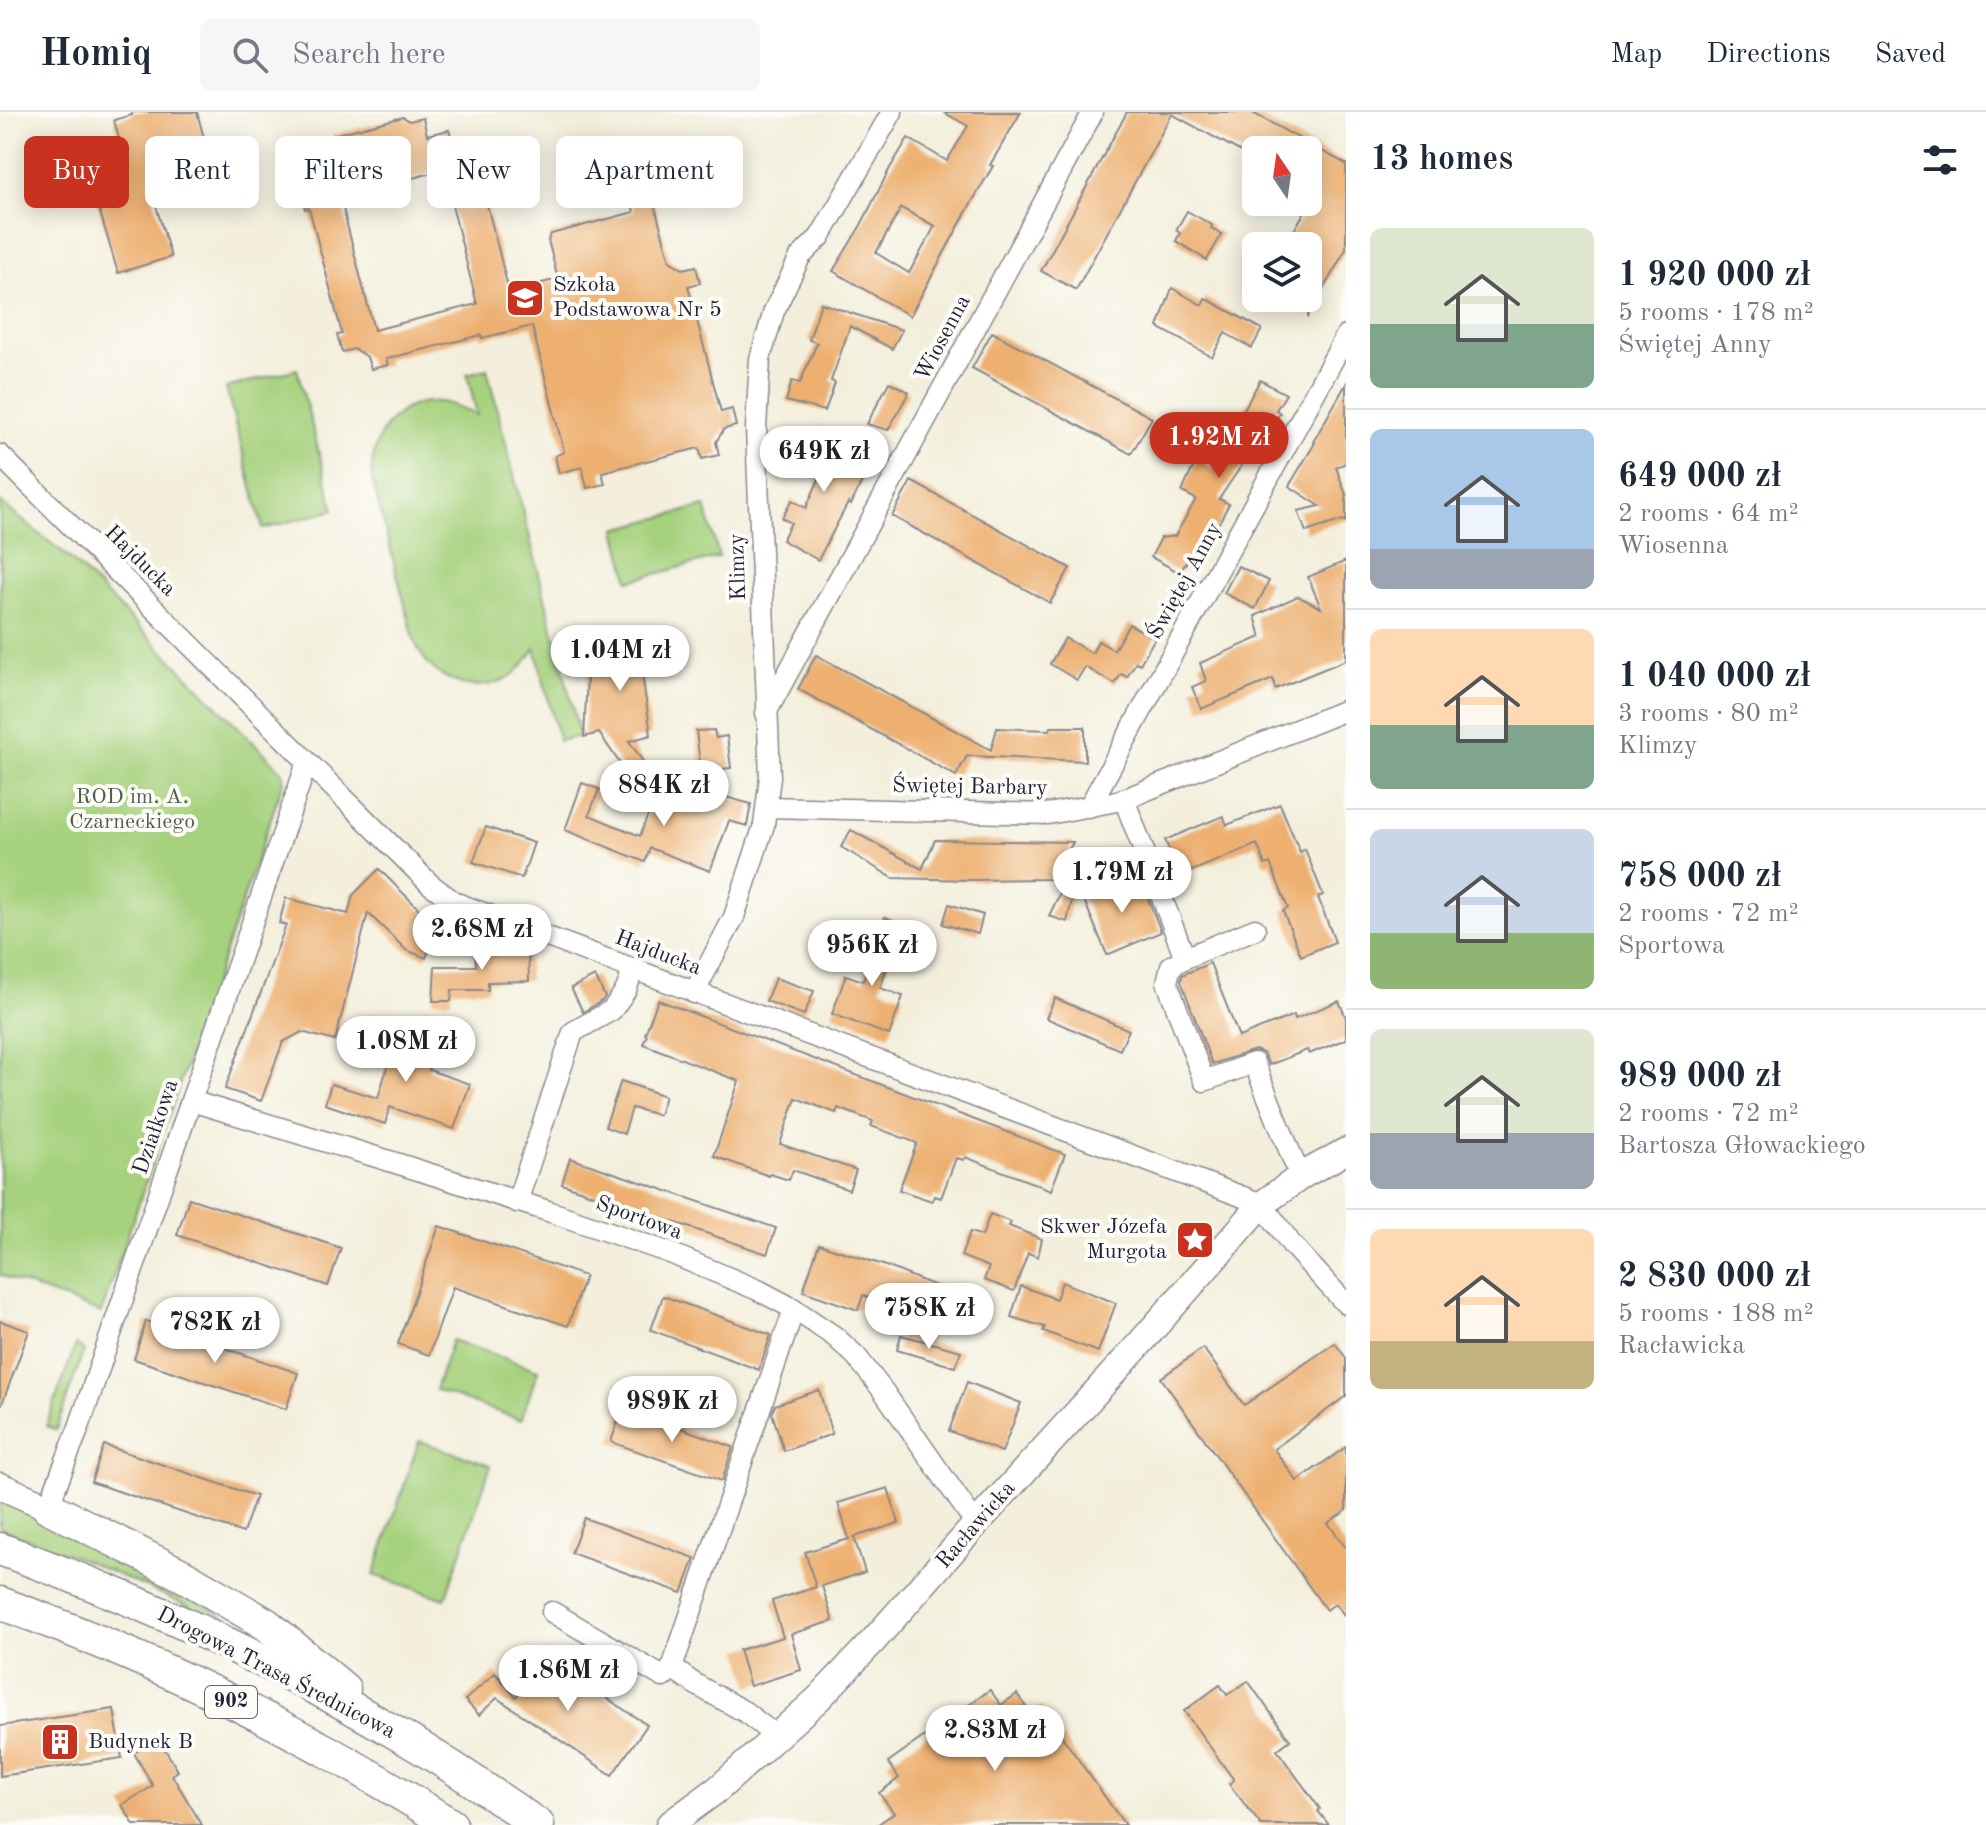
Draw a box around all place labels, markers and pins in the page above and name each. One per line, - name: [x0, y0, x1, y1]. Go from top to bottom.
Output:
- place label: Szkoła Podstawowa Nr 5: [553, 274, 722, 321]
- school or university icon: Szkoła Podstawowa Nr 5: [504, 277, 546, 319]
- pin: 1.92M zł: [1136, 412, 1302, 480]
- pin: 649K zł: [750, 426, 898, 494]
- pin: 1.04M zł: [537, 625, 703, 693]
- pin: 884K zł: [590, 760, 738, 828]
- pin: 1.79M zł: [1039, 847, 1205, 915]
- pin: 2.68M zł: [399, 904, 565, 972]
- pin: 956K zł: [798, 920, 946, 988]
- pin: 1.08M zł: [323, 1016, 489, 1084]
- place label: Skwer Józefa Murgota: [1040, 1216, 1167, 1263]
- place icon: Skwer Józefa Murgota: [1174, 1219, 1216, 1261]
- pin: 758K zł: [855, 1283, 1003, 1351]
- pin: 782K zł: [141, 1297, 289, 1365]
- pin: 989K zł: [598, 1376, 746, 1444]
- pin: 1.86M zł: [485, 1645, 651, 1713]
- pin: 2.83M zł: [912, 1705, 1078, 1773]
- building icon: Budynek B: [39, 1721, 81, 1763]
- place label: Budynek B: [88, 1731, 193, 1753]

